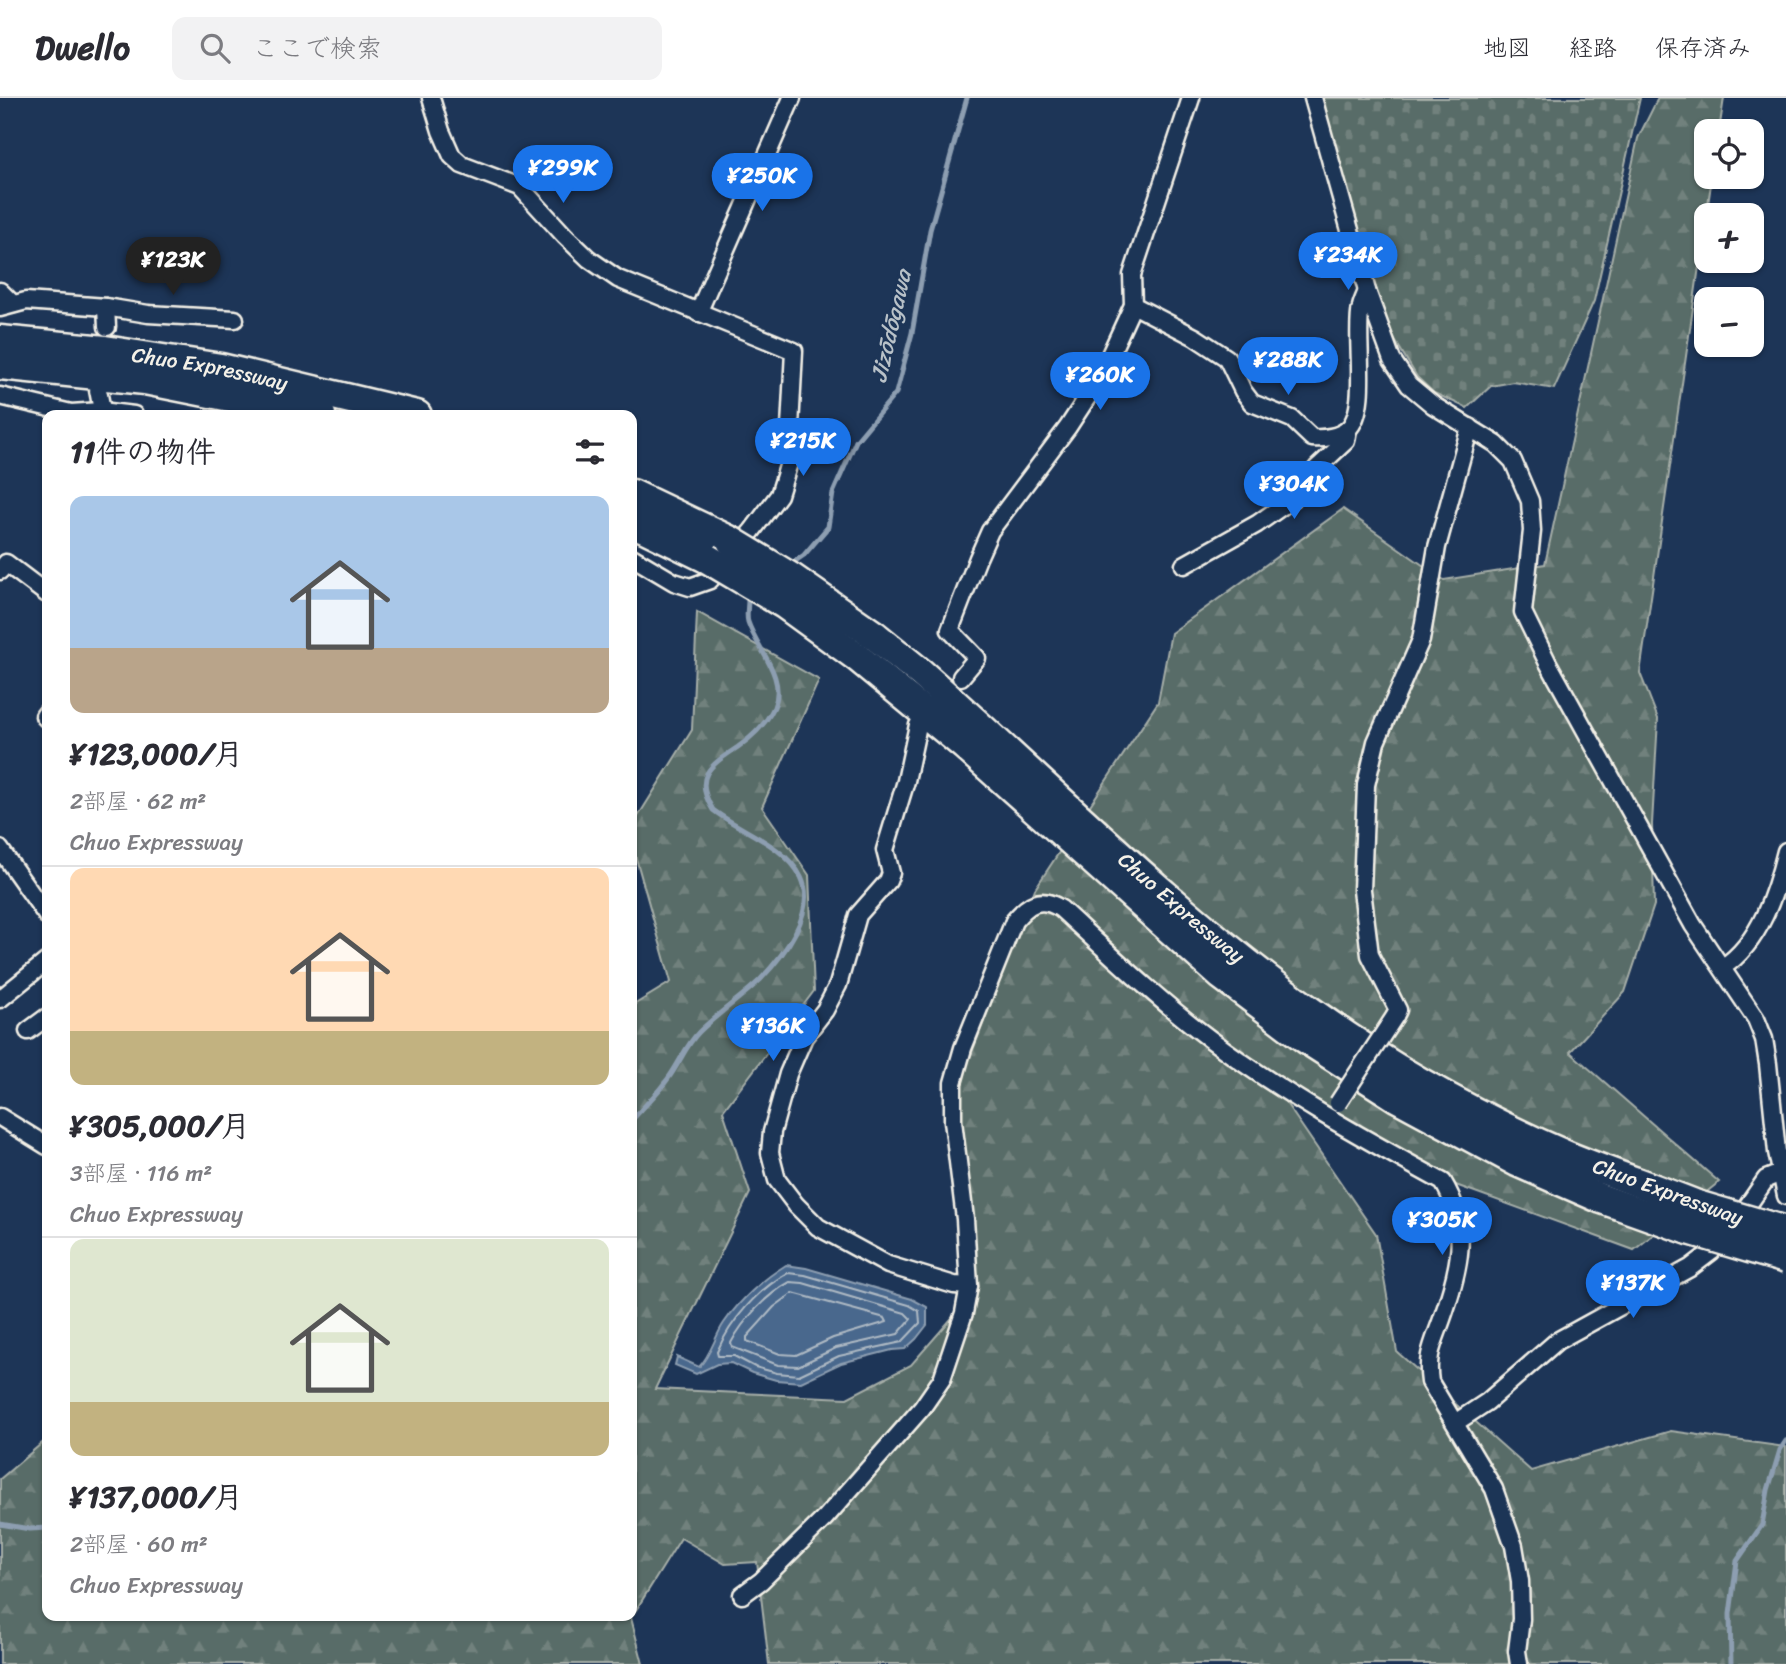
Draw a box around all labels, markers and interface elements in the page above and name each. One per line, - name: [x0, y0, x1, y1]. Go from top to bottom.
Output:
- search box: [172, 17, 662, 80]
- text: Dwello: [35, 19, 130, 77]
- text: ここで検索: [252, 25, 382, 71]
- text: 地図: [1483, 27, 1531, 69]
- text: 経路: [1569, 27, 1617, 69]
- text: 保存済み: [1655, 27, 1751, 69]
- icon: search: [196, 29, 234, 67]
- map controls: [1694, 119, 1764, 357]
- button: locate: [1694, 119, 1764, 189]
- pin: ¥299K: [514, 146, 612, 205]
- text: ¥299K: [529, 147, 597, 188]
- pin: ¥250K: [713, 153, 811, 213]
- text: ¥250K: [728, 155, 796, 196]
- button: +: [1694, 203, 1764, 273]
- pin: ¥234K: [1299, 232, 1397, 292]
- text: ¥234K: [1314, 234, 1382, 275]
- pin: ¥123K: [124, 238, 222, 297]
- text: ¥123K: [142, 239, 204, 280]
- water label: Jizōdōgawa: [858, 263, 924, 386]
- button: −: [1694, 287, 1764, 357]
- street label: Chuo Expressway: [129, 335, 292, 402]
- pin: ¥288K: [1239, 338, 1337, 397]
- text: ¥288K: [1254, 339, 1322, 380]
- pin: ¥260K: [1051, 352, 1149, 412]
- text: ¥260K: [1066, 354, 1134, 395]
- pin: ¥215K: [754, 418, 852, 478]
- text: ¥215K: [771, 420, 835, 461]
- text: 11件の物件: [70, 425, 216, 479]
- icon: filters: [571, 433, 609, 471]
- pin: ¥304K: [1245, 462, 1343, 521]
- text: ¥304K: [1260, 463, 1328, 504]
- icon: home: [277, 542, 403, 668]
- text: ¥123,000/月: [70, 727, 243, 781]
- text: 2部屋 · 62 m²: [70, 781, 206, 822]
- text: Chuo Expressway: [70, 822, 243, 863]
- street label: Chuo Expressway: [1109, 842, 1254, 974]
- icon: home: [277, 914, 403, 1040]
- pin: ¥136K: [724, 1004, 822, 1063]
- text: ¥136K: [742, 1005, 804, 1046]
- text: ¥305,000/月: [70, 1099, 250, 1153]
- street label: Chuo Expressway: [1587, 1147, 1749, 1237]
- text: 3部屋 · 116 m²: [70, 1153, 212, 1194]
- text: Chuo Expressway: [70, 1194, 243, 1235]
- pin: ¥305K: [1393, 1198, 1491, 1257]
- text: ¥305K: [1408, 1199, 1476, 1240]
- pin: ¥137K: [1584, 1260, 1682, 1320]
- text: ¥137K: [1602, 1262, 1664, 1303]
- icon: home: [277, 1285, 403, 1411]
- text: ¥137,000/月: [70, 1470, 243, 1524]
- text: 2部屋 · 60 m²: [70, 1524, 208, 1565]
- text: Chuo Expressway: [70, 1565, 243, 1606]

